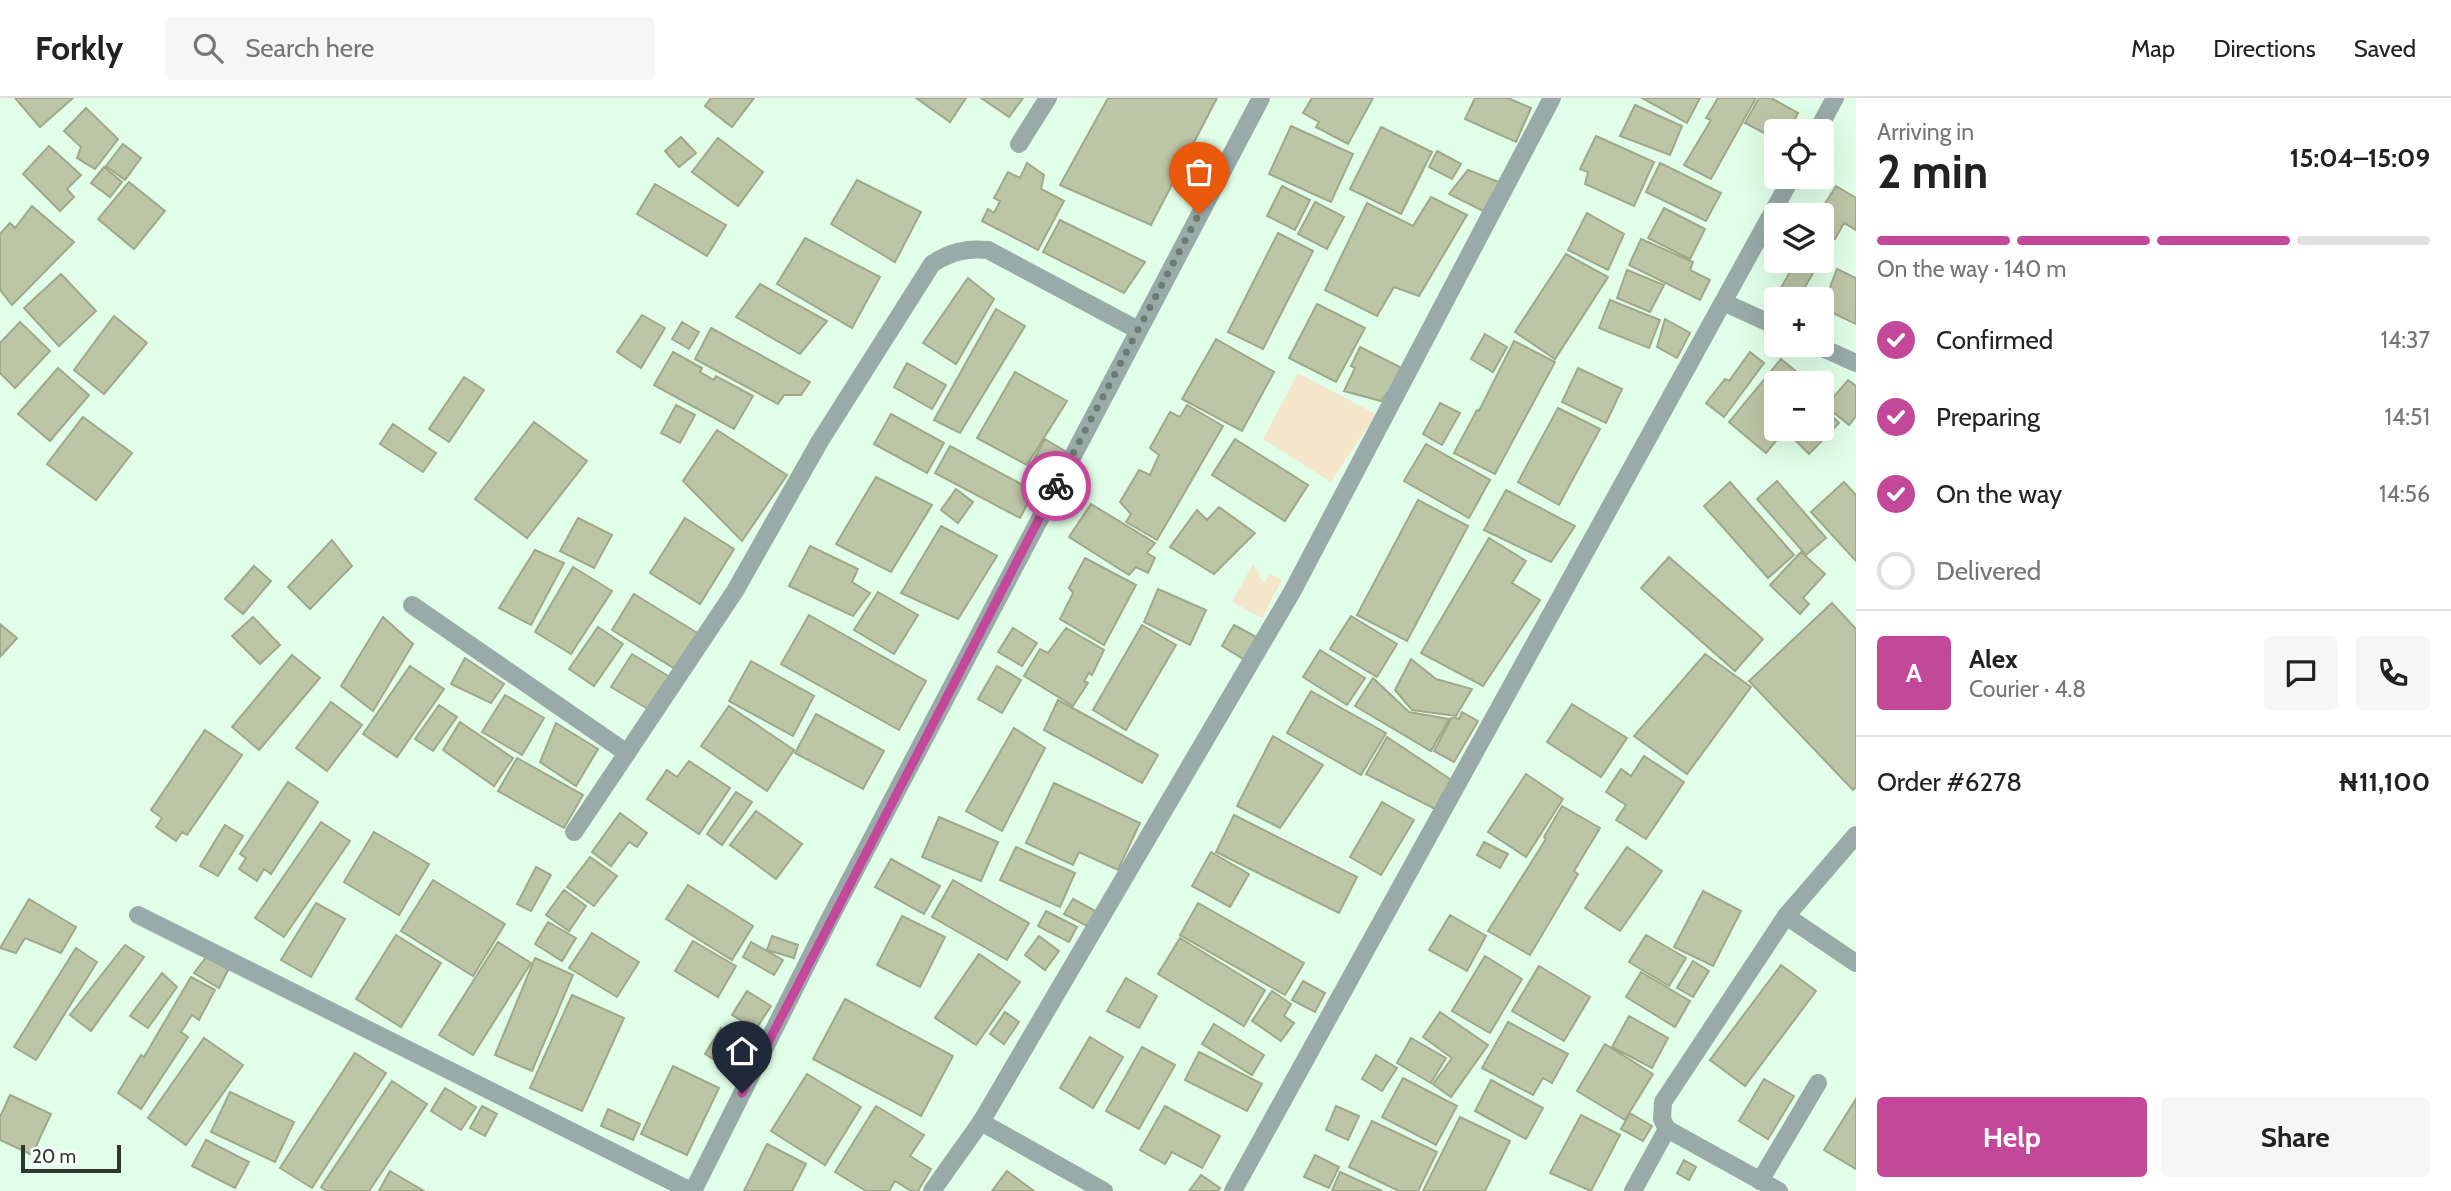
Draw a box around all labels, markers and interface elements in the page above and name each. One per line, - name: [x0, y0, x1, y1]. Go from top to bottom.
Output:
- search box: [165, 17, 655, 80]
- text: Forkly: [35, 28, 123, 68]
- icon: search: [189, 29, 227, 67]
- text: Search here: [245, 32, 374, 64]
- text: Map: [2131, 34, 2175, 63]
- text: Directions: [2213, 34, 2316, 63]
- text: Saved: [2354, 34, 2416, 63]
- text: Arriving in: [1877, 118, 1974, 146]
- map controls: [1764, 119, 1834, 441]
- button: locate: [1764, 119, 1834, 189]
- pin: [1169, 142, 1229, 214]
- text: 15:04–15:09: [2290, 142, 2430, 174]
- text: 2 min: [1877, 144, 1988, 200]
- icon: bag: [1180, 153, 1218, 191]
- button: layers: [1764, 203, 1834, 273]
- text: On the way · 140 m: [1877, 255, 2067, 283]
- button: +: [1764, 287, 1834, 357]
- icon: check: [1877, 321, 1915, 359]
- text: Confirmed: [1936, 324, 2053, 356]
- text: 14:37: [2380, 326, 2430, 354]
- button: −: [1764, 371, 1834, 441]
- icon: check: [1877, 398, 1915, 436]
- text: Preparing: [1936, 401, 2040, 433]
- text: 14:51: [2384, 403, 2430, 431]
- courier: [1021, 451, 1091, 521]
- icon: bike: [1037, 467, 1075, 505]
- icon: check: [1877, 475, 1915, 513]
- text: On the way: [1936, 478, 2062, 510]
- text: 14:56: [2379, 480, 2430, 508]
- text: Delivered: [1936, 555, 2041, 587]
- button: chat: [2264, 636, 2338, 710]
- button: phone: [2356, 636, 2430, 710]
- text: Alex: [1969, 643, 2018, 675]
- text: A: [1906, 657, 1922, 689]
- text: Courier · 4.8: [1969, 675, 2086, 703]
- text: Order #6278: [1877, 766, 2022, 798]
- text: ₦11,100: [2338, 766, 2430, 798]
- pin: [712, 1021, 772, 1093]
- icon: home: [723, 1032, 761, 1070]
- button: Help: [1877, 1097, 2147, 1177]
- button: Share: [2161, 1097, 2430, 1177]
- scale bar: [21, 1142, 121, 1174]
- text: 20 m: [32, 1145, 76, 1168]

